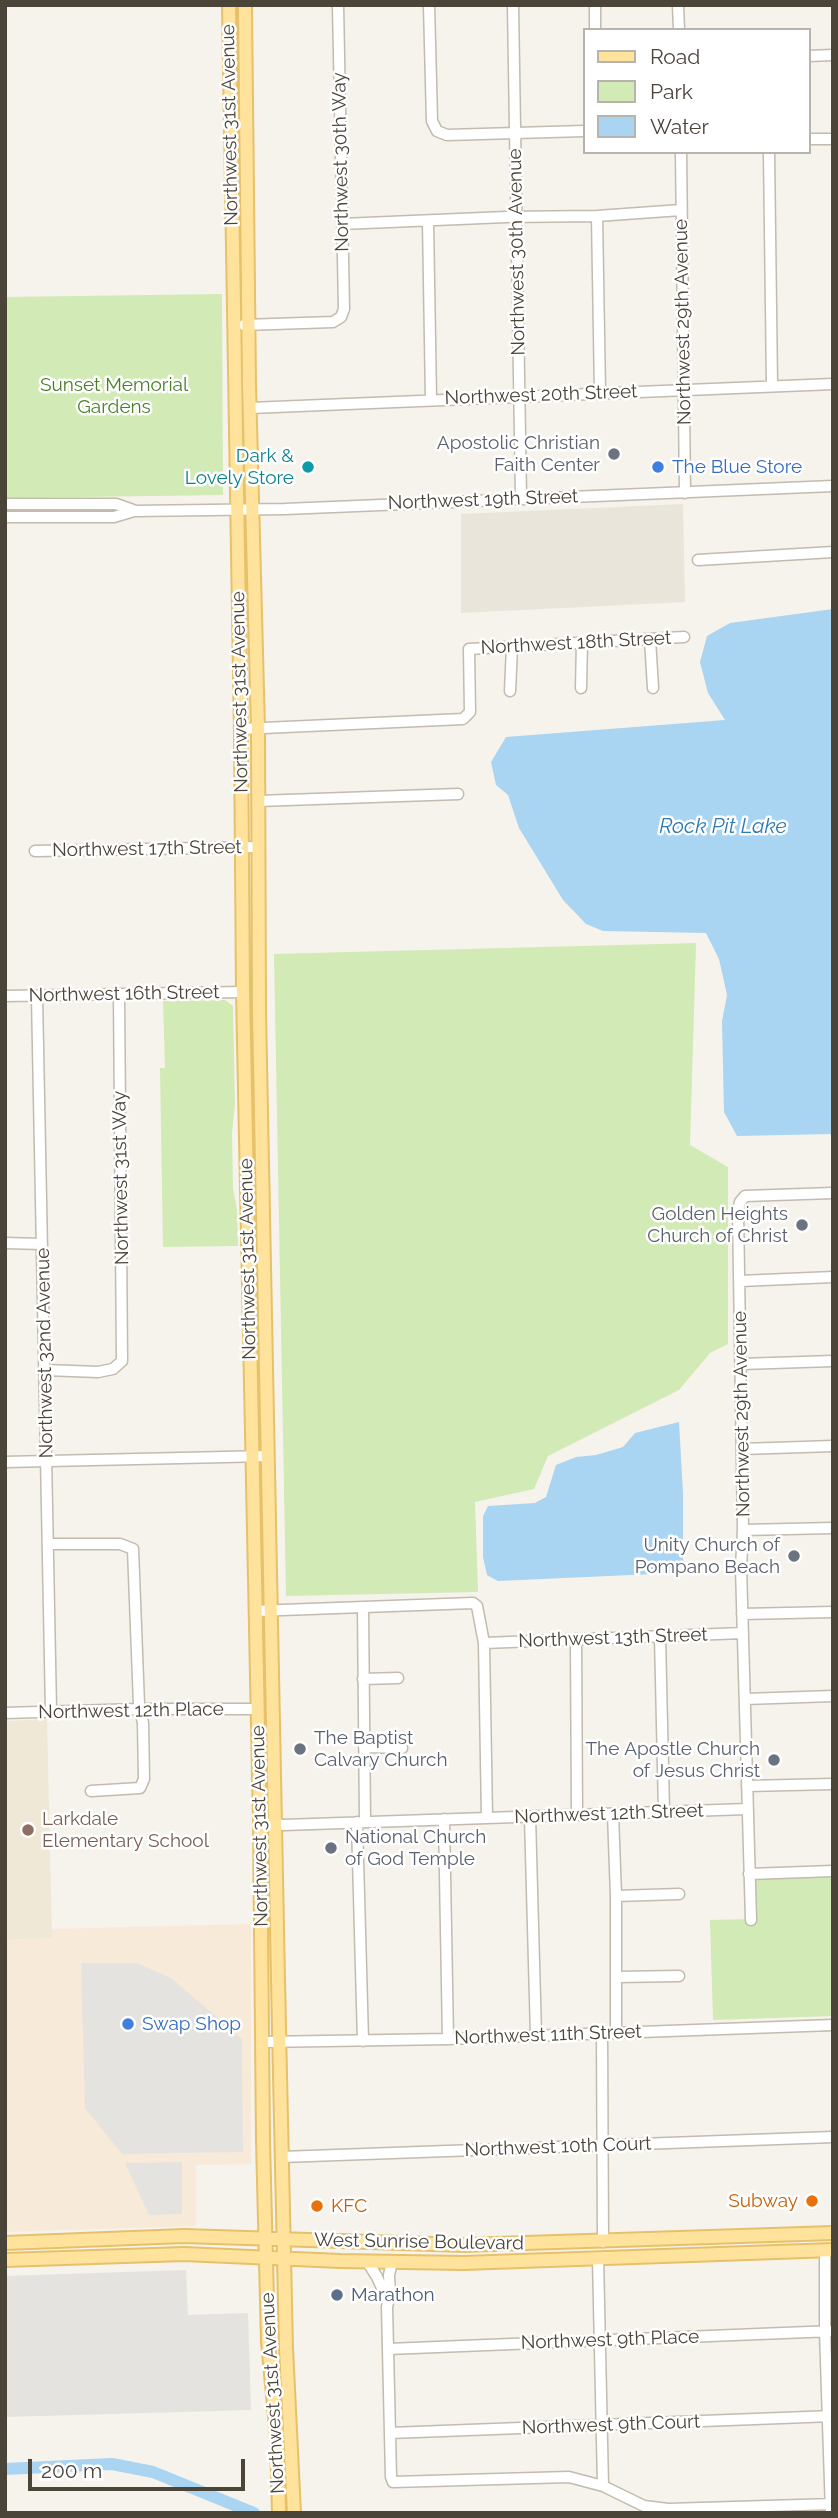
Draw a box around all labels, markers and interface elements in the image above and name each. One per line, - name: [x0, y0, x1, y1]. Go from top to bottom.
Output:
- street label: Northwest 31st Avenue: [217, 24, 243, 226]
- legend: [582, 28, 810, 154]
- text: Road: [650, 44, 700, 69]
- street label: Northwest 30th Way: [328, 72, 354, 252]
- text: Park: [650, 79, 693, 104]
- text: Water: [650, 114, 709, 139]
- street label: Northwest 30th Avenue: [504, 148, 530, 356]
- street label: Northwest 29th Avenue: [670, 219, 696, 425]
- park label: Sunset Memorial Gardens: [40, 374, 188, 418]
- street label: Northwest 20th Street: [444, 380, 638, 410]
- place label: Apostolic Christian Faith Center: [437, 432, 600, 476]
- place label: Dark & Lovely Store: [185, 445, 294, 489]
- marker: Apostolic Christian Faith Center: [606, 446, 622, 462]
- place label: The Blue Store: [672, 456, 802, 478]
- marker: Dark & Lovely Store: [300, 459, 316, 475]
- marker: The Blue Store: [650, 459, 666, 475]
- street label: Northwest 19th Street: [387, 485, 579, 515]
- street label: Northwest 31st Avenue: [227, 591, 253, 793]
- street label: Northwest 18th Street: [480, 627, 672, 659]
- water label: Rock Pit Lake: [659, 814, 787, 840]
- street label: Northwest 17th Street: [52, 836, 242, 862]
- street label: Northwest 16th Street: [28, 981, 220, 1007]
- street label: Northwest 31st Way: [108, 1091, 134, 1265]
- street label: Northwest 31st Avenue: [235, 1158, 261, 1360]
- place label: Golden Heights Church of Christ: [647, 1203, 788, 1247]
- marker: Golden Heights Church of Christ: [794, 1217, 810, 1233]
- street label: Northwest 32nd Avenue: [32, 1247, 58, 1459]
- street label: Northwest 29th Avenue: [729, 1311, 755, 1517]
- place label: Unity Church of Pompano Beach: [635, 1534, 780, 1578]
- marker: Unity Church of Pompano Beach: [786, 1548, 802, 1564]
- street label: Northwest 13th Street: [518, 1623, 708, 1653]
- street label: Northwest 12th Place: [38, 1698, 224, 1724]
- street label: Northwest 31st Avenue: [247, 1725, 273, 1927]
- place label: The Baptist Calvary Church: [314, 1727, 448, 1771]
- place label: The Apostle Church of Jesus Christ: [585, 1738, 760, 1782]
- marker: The Baptist Calvary Church: [292, 1741, 308, 1757]
- marker: The Apostle Church of Jesus Christ: [766, 1752, 782, 1768]
- street label: Northwest 12th Street: [514, 1799, 704, 1829]
- place label: Larkdale Elementary School: [42, 1808, 209, 1852]
- marker: Larkdale Elementary School: [20, 1822, 36, 1838]
- place label: National Church of God Temple: [345, 1826, 486, 1870]
- marker: National Church of God Temple: [323, 1840, 339, 1856]
- place label: Swap Shop: [142, 2013, 241, 2035]
- marker: Swap Shop: [120, 2016, 136, 2032]
- street label: Northwest 11th Street: [454, 2020, 642, 2050]
- street label: Northwest 10th Court: [464, 2132, 652, 2162]
- place label: Subway: [728, 2190, 798, 2212]
- marker: Subway: [804, 2193, 820, 2209]
- place label: KFC: [331, 2195, 367, 2217]
- marker: KFC: [309, 2198, 325, 2214]
- street label: West Sunrise Boulevard: [314, 2229, 524, 2255]
- place label: Marathon: [351, 2284, 435, 2306]
- marker: Marathon: [329, 2287, 345, 2303]
- street label: Northwest 31st Avenue: [256, 2292, 290, 2494]
- street label: Northwest 9th Place: [520, 2325, 700, 2355]
- street label: Northwest 9th Court: [521, 2410, 701, 2440]
- scale bar: [32, 2444, 248, 2488]
- text: 200 m: [41, 2458, 102, 2483]

